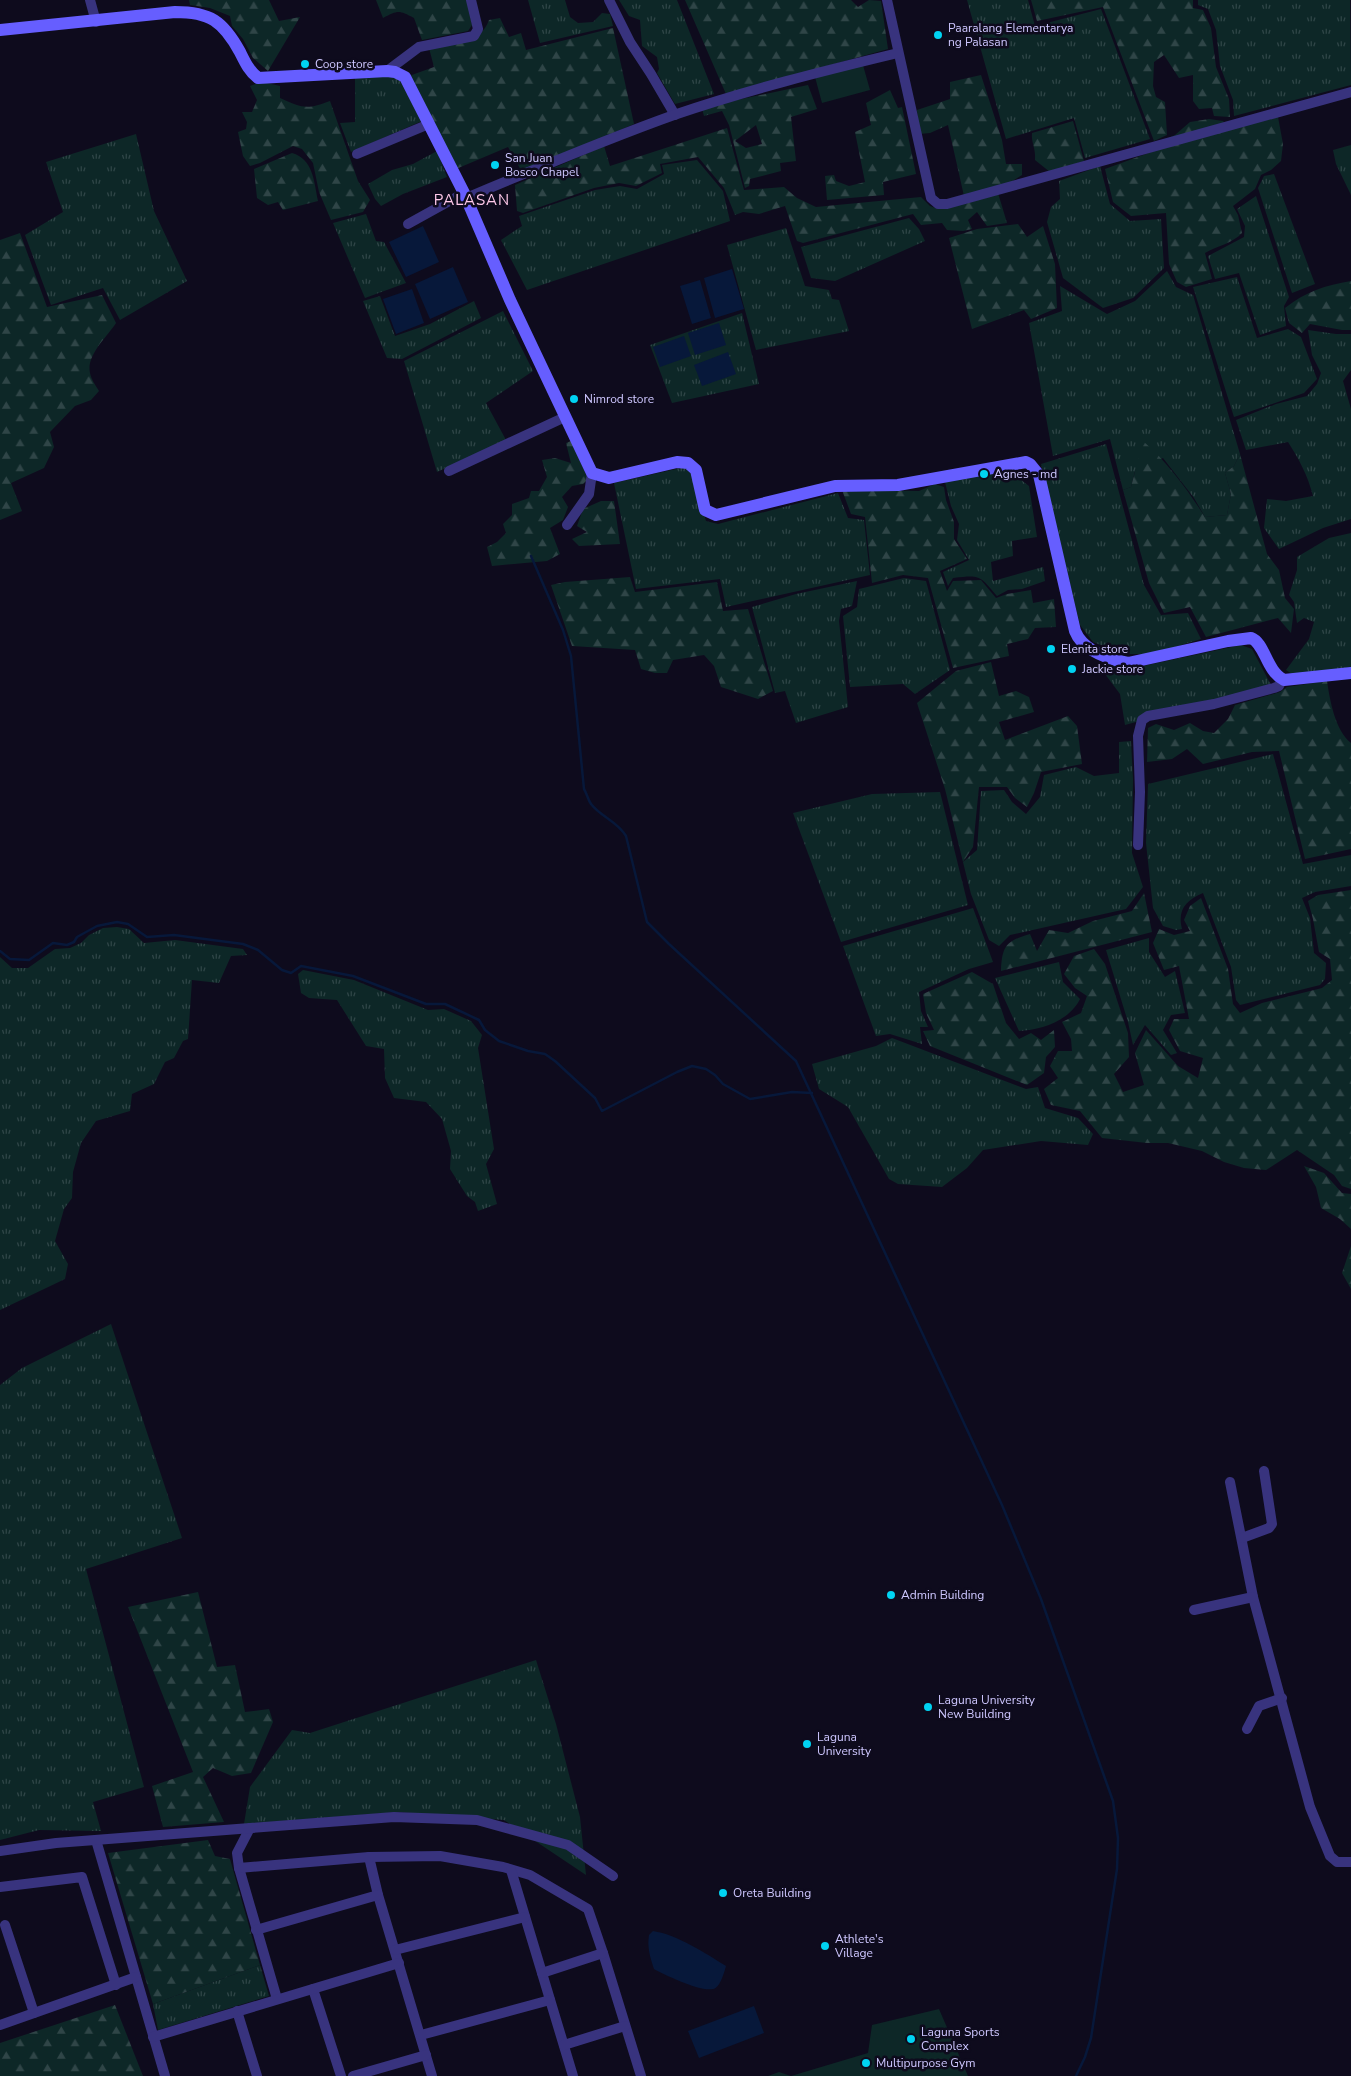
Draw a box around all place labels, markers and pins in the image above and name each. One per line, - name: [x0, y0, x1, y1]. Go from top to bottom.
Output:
- place label: Paaralang Elementarya ng Palasan: [948, 20, 1073, 50]
- marker: Paaralang Elementarya ng Palasan: [932, 29, 944, 41]
- place label: Coop store: [315, 56, 373, 72]
- marker: Coop store: [299, 58, 311, 70]
- place label: San Juan Bosco Chapel: [505, 150, 579, 180]
- marker: San Juan Bosco Chapel: [489, 159, 501, 171]
- place label: Nimrod store: [584, 391, 654, 407]
- marker: Nimrod store: [568, 393, 580, 405]
- place label: Agnes - md: [994, 466, 1057, 482]
- marker: Agnes - md: [978, 468, 990, 480]
- place label: Elenita store: [1061, 641, 1128, 657]
- marker: Elenita store: [1045, 643, 1057, 655]
- place label: Jackie store: [1081, 661, 1143, 677]
- marker: Jackie store: [1066, 663, 1078, 675]
- place label: Admin Building: [901, 1587, 984, 1603]
- marker: Admin Building: [885, 1589, 897, 1601]
- place label: Laguna University New Building: [938, 1692, 1036, 1722]
- marker: Laguna University New Building: [922, 1701, 934, 1713]
- place label: Laguna University: [817, 1729, 872, 1759]
- marker: Laguna University: [801, 1738, 813, 1750]
- place label: Oreta Building: [733, 1885, 811, 1901]
- marker: Oreta Building: [717, 1887, 729, 1899]
- place label: Athlete's Village: [834, 1931, 884, 1961]
- marker: Athlete's Village: [819, 1940, 831, 1952]
- place label: Laguna Sports Complex: [921, 2024, 1000, 2054]
- marker: Laguna Sports Complex: [905, 2033, 917, 2045]
- place label: Multipurpose Gym: [876, 2055, 976, 2071]
- marker: Multipurpose Gym: [860, 2057, 872, 2069]

